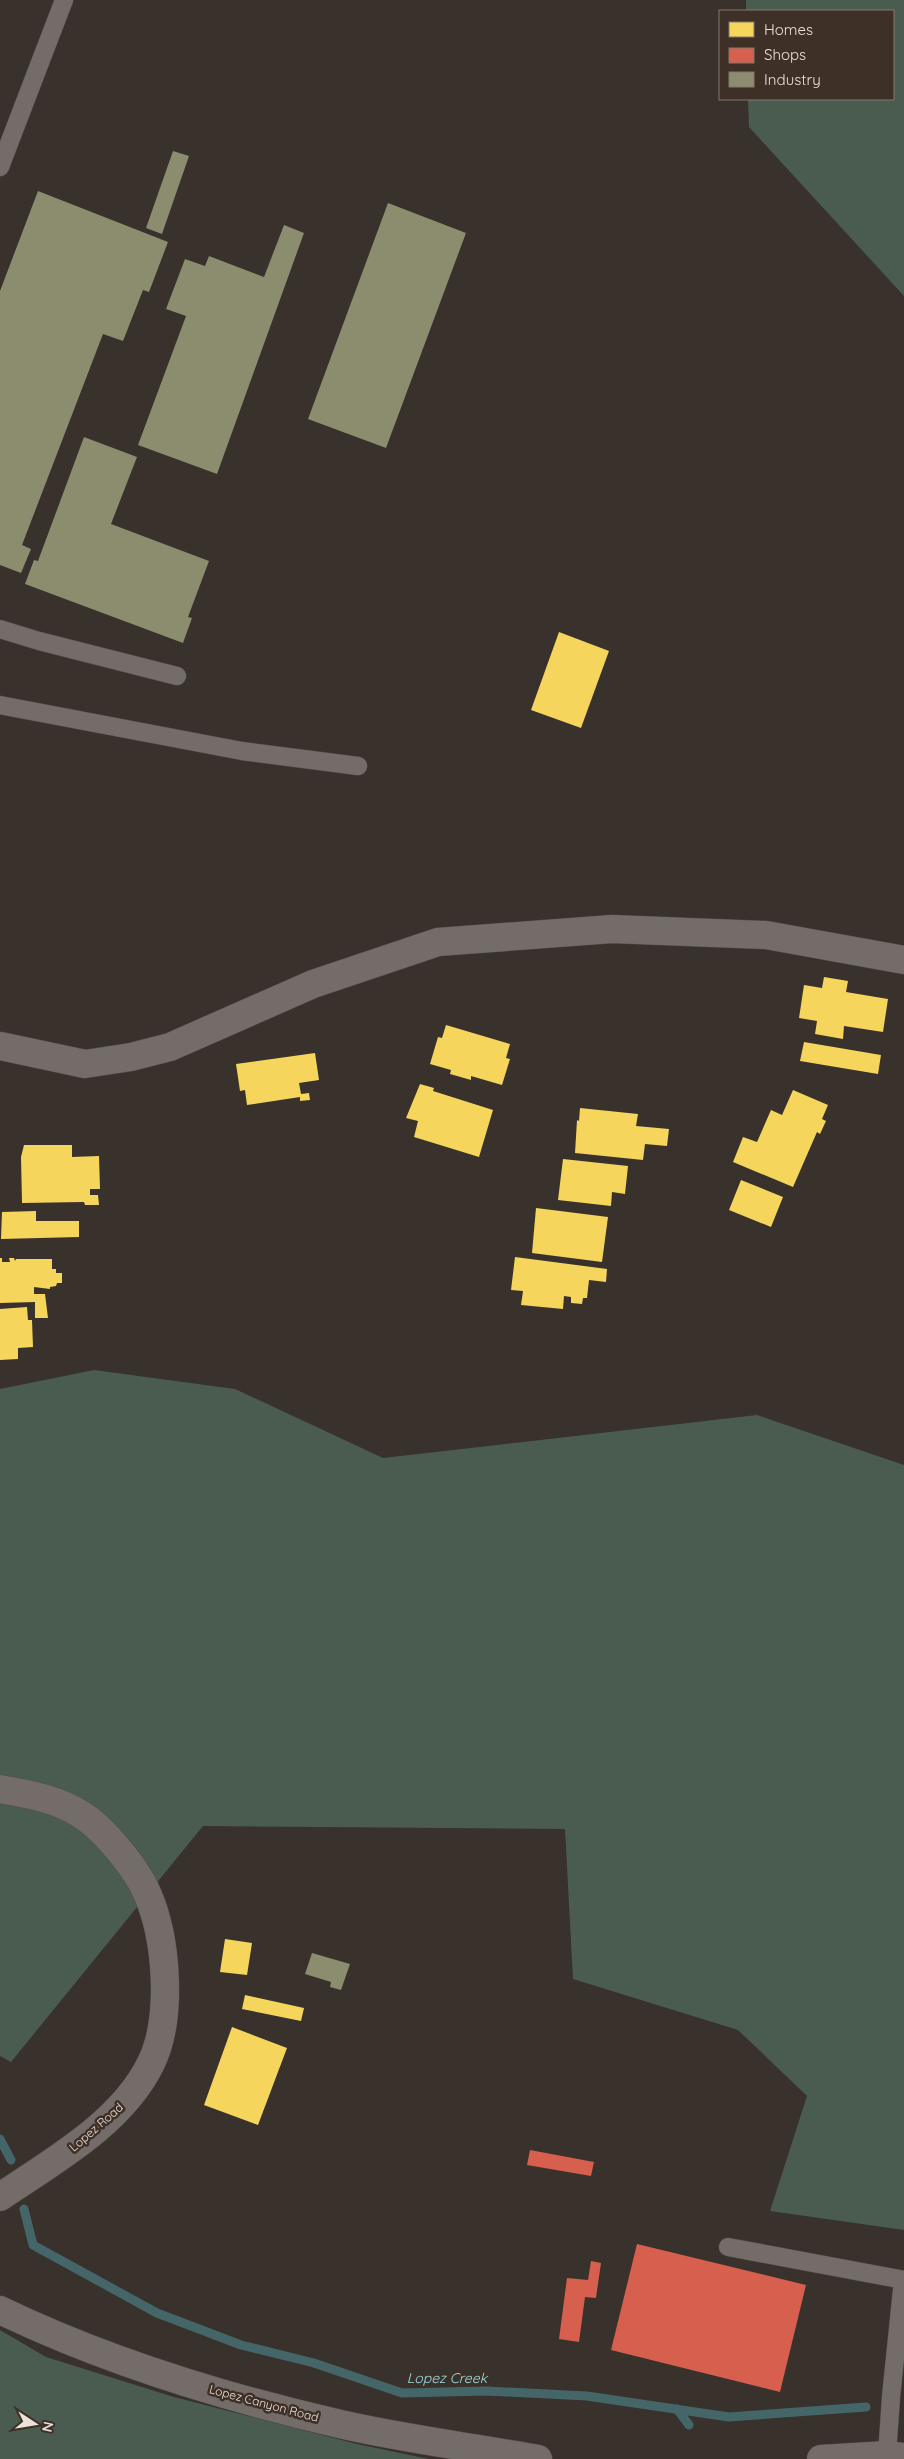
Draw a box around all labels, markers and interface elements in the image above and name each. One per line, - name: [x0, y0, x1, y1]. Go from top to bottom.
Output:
- legend: [719, 10, 894, 100]
- text: Homes: [764, 20, 813, 39]
- text: Shops: [764, 45, 806, 64]
- text: Industry: [764, 70, 821, 89]
- street label: Lopez Road: [66, 2100, 126, 2154]
- water label: Lopez Creek: [407, 2369, 489, 2387]
- street label: Lopez Canyon Road: [208, 2381, 320, 2425]
- north arrow: [10, 2399, 60, 2449]
- text: N: [38, 2420, 58, 2434]

